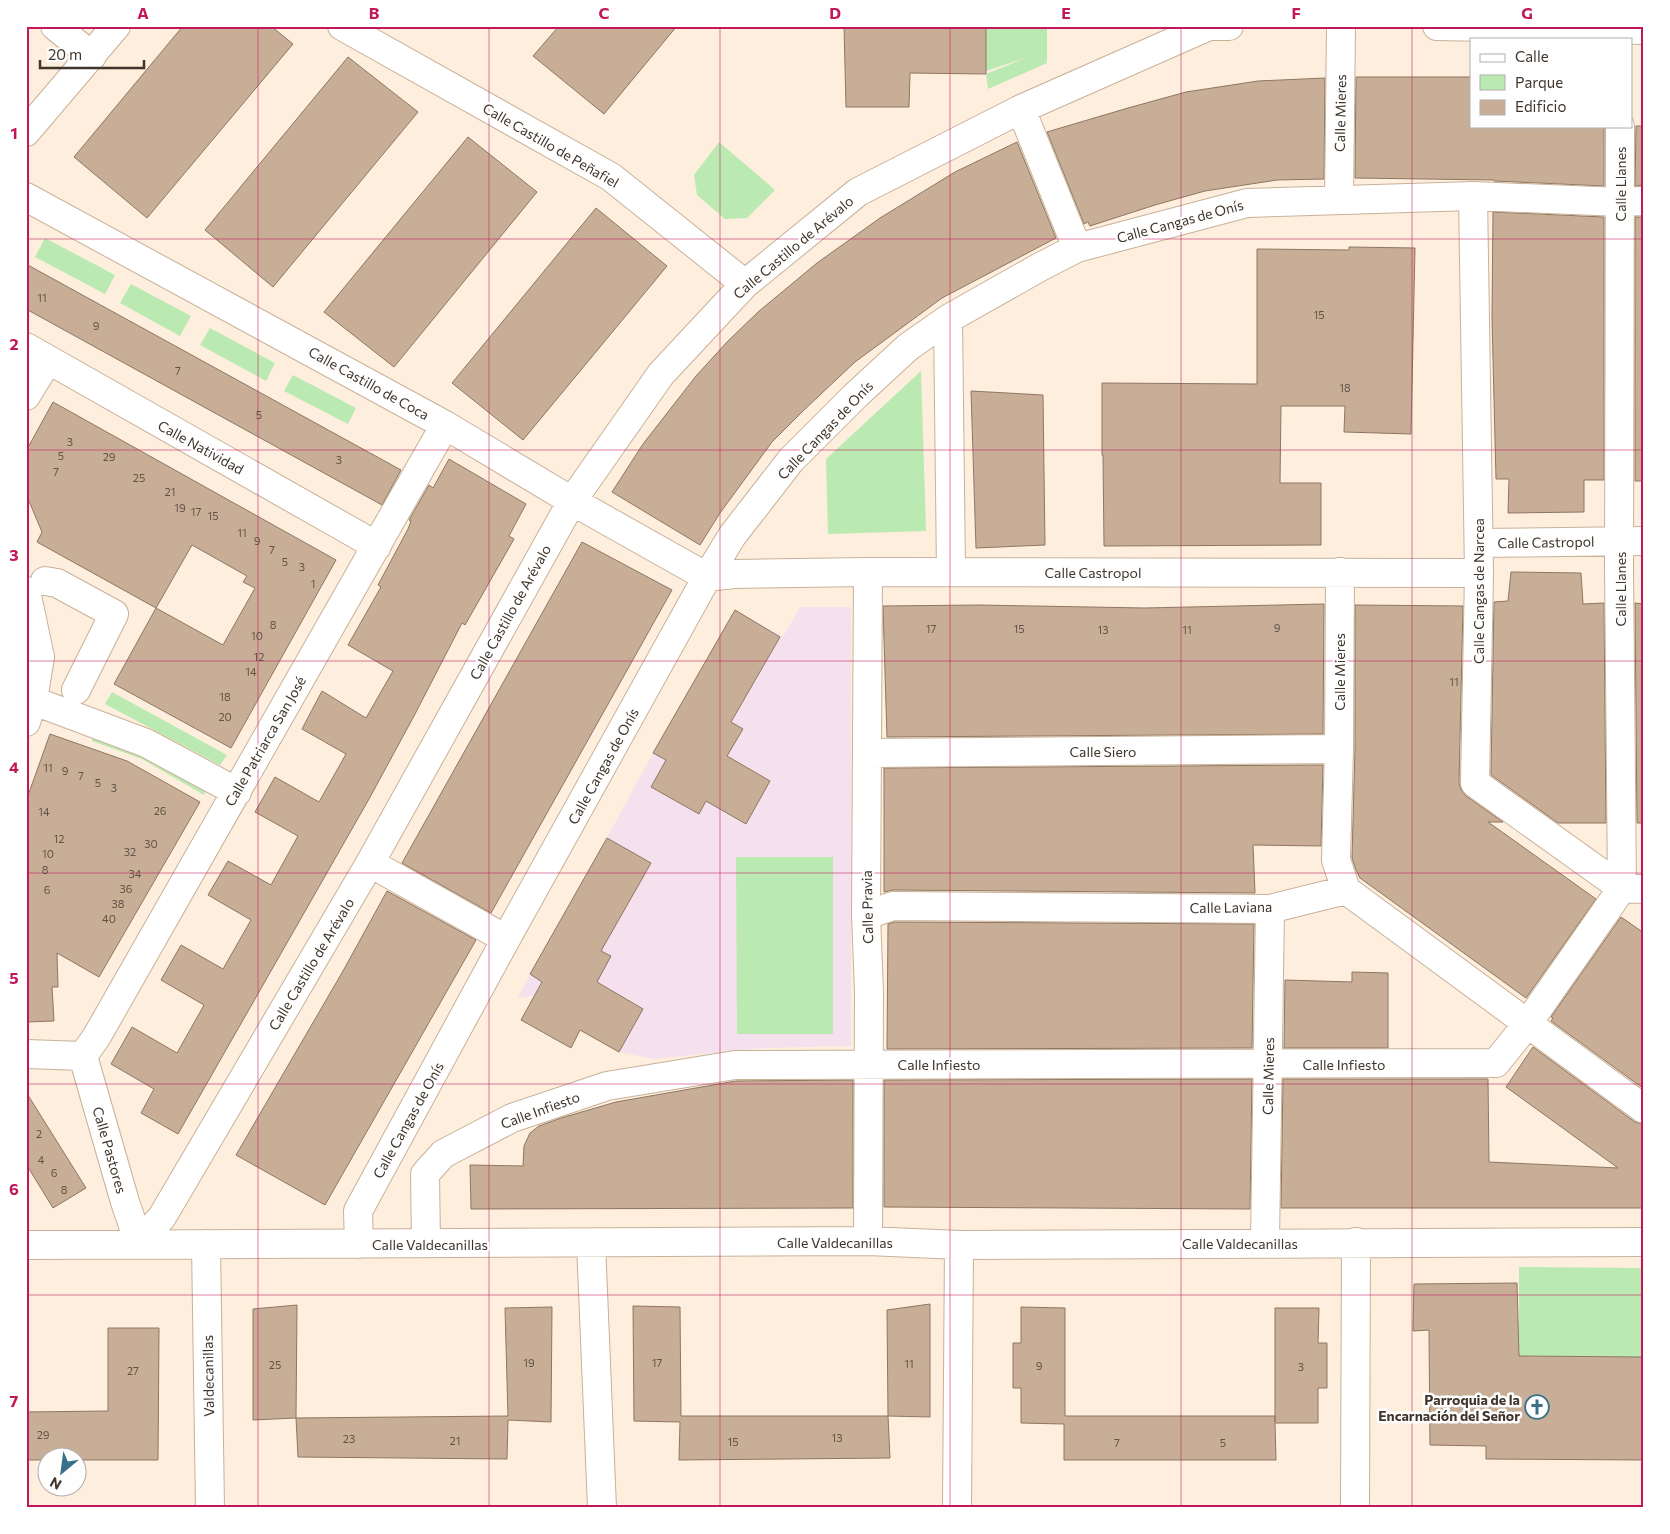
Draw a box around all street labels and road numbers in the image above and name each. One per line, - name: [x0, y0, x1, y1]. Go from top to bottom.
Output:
- street label: Calle Mieres: [1331, 74, 1349, 152]
- street label: Calle Castillo de Peñafiel: [480, 99, 622, 191]
- street label: Calle Llanes: [1612, 147, 1629, 221]
- street label: Calle Castillo de Arévalo: [730, 192, 856, 302]
- street label: Calle Cangas de Onís: [1115, 196, 1245, 246]
- street label: Calle Castillo de Coca: [306, 343, 432, 423]
- street label: Calle Cangas de Onís: [774, 377, 876, 483]
- street label: Calle Natividad: [155, 416, 247, 478]
- street label: Calle Cangas de Narcea: [1470, 518, 1487, 664]
- street label: Calle Castropol: [1497, 533, 1595, 551]
- street label: Calle Castillo de Arévalo: [466, 542, 554, 682]
- street label: Calle Llanes: [1612, 552, 1629, 626]
- street label: Calle Castropol: [1045, 564, 1142, 581]
- street label: Calle Mieres: [1331, 633, 1348, 711]
- street label: Calle Patriarca San José: [221, 673, 309, 809]
- street label: Calle Cangas de Onís: [564, 705, 642, 827]
- street label: Calle Siero: [1069, 743, 1137, 760]
- street label: Calle Pravia: [858, 870, 876, 944]
- street label: Calle Castillo de Arévalo: [265, 895, 357, 1033]
- street label: Calle Laviana: [1189, 898, 1273, 916]
- street label: Calle Mieres: [1259, 1037, 1277, 1115]
- street label: Calle Infiesto: [898, 1056, 980, 1073]
- street label: Calle Infiesto: [1303, 1056, 1385, 1073]
- street label: Calle Cangas de Onís: [369, 1059, 447, 1181]
- street label: Calle Infiesto: [498, 1088, 582, 1132]
- street label: Calle Pastores: [89, 1105, 131, 1195]
- street label: Calle Valdecanillas: [777, 1234, 893, 1251]
- street label: Calle Valdecanillas: [1182, 1235, 1298, 1252]
- street label: Calle Valdecanillas: [372, 1236, 488, 1253]
- street label: Valdecanillas: [199, 1335, 217, 1417]

